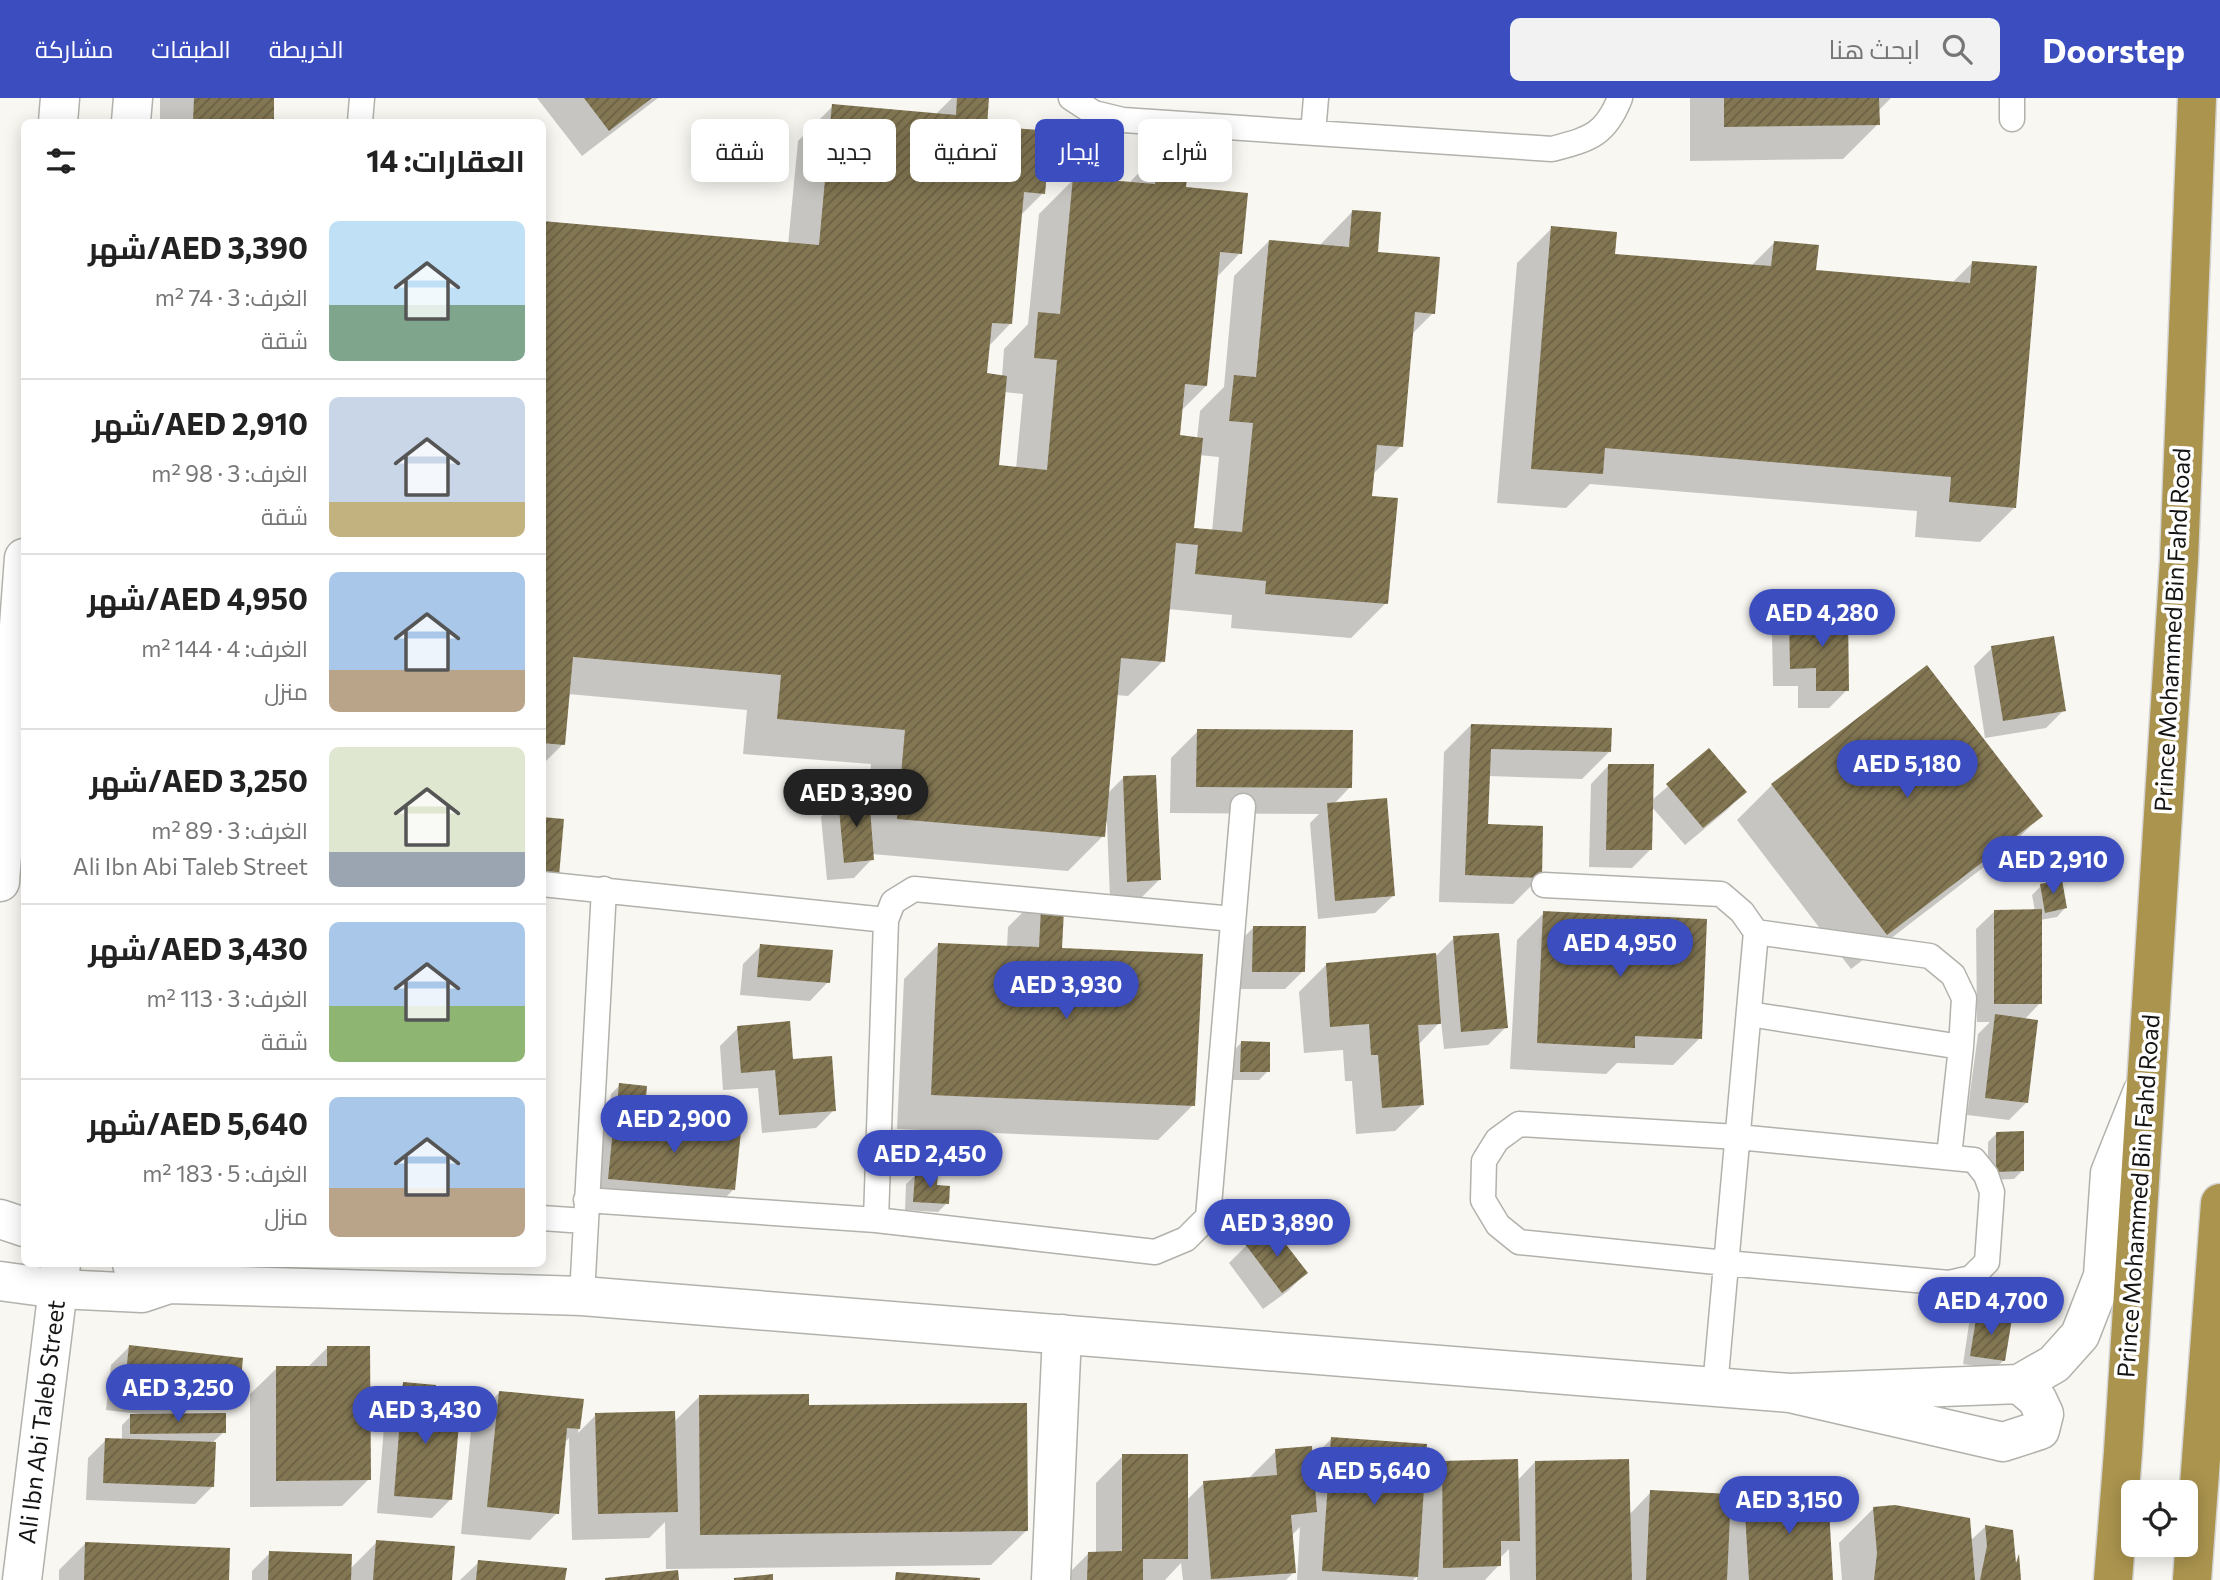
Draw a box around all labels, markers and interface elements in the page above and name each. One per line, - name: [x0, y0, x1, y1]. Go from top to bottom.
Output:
- search box: [1510, 18, 2000, 81]
- text: Doorstep: [2042, 29, 2185, 70]
- icon: search: [1938, 30, 1976, 68]
- text: ابحث هنا: [1828, 33, 1920, 64]
- text: مشاركة: [35, 34, 113, 63]
- text: الطبقات: [151, 34, 231, 63]
- text: الخريطة: [269, 34, 344, 63]
- chip: شقة: [691, 119, 789, 182]
- chip: جديد: [803, 119, 896, 182]
- chip: تصفية: [910, 119, 1021, 182]
- chip: إيجار: [1035, 119, 1124, 182]
- chip: شراء: [1138, 119, 1232, 182]
- text: العقارات: 14: [366, 141, 525, 178]
- icon: filters: [42, 142, 80, 180]
- text: AED 3,390/شهر: [88, 228, 308, 265]
- icon: home: [385, 249, 469, 333]
- text: الغرف: 3 · 74 m²: [155, 283, 308, 311]
- text: شقة: [261, 326, 308, 354]
- text: AED 2,910/شهر: [92, 404, 308, 441]
- icon: home: [385, 425, 469, 509]
- street label: Prince Mohammed Bin Fahd Road: [2147, 447, 2196, 813]
- text: الغرف: 3 · 98 m²: [151, 459, 308, 487]
- text: شقة: [261, 502, 308, 530]
- text: AED 4,950/شهر: [87, 579, 308, 616]
- pin: AED 4,280: [1742, 589, 1902, 649]
- text: AED 4,280: [1765, 598, 1879, 626]
- icon: home: [385, 600, 469, 684]
- text: الغرف: 4 · 144 m²: [141, 634, 308, 662]
- text: منزل: [264, 677, 308, 705]
- pin: AED 5,180: [1827, 740, 1987, 800]
- text: AED 5,180: [1853, 749, 1961, 777]
- text: AED 3,250/شهر: [89, 761, 308, 798]
- pin: AED 3,390: [776, 770, 936, 829]
- icon: home: [385, 775, 469, 859]
- text: AED 3,390: [799, 778, 913, 806]
- text: الغرف: 3 · 89 m²: [151, 816, 308, 844]
- pin: AED 2,910: [1973, 836, 2133, 896]
- text: AED 2,910: [1998, 845, 2108, 873]
- text: Ali Ibn Abi Taleb Street: [73, 852, 308, 880]
- pin: AED 4,950: [1540, 920, 1700, 979]
- text: AED 4,950: [1563, 928, 1677, 956]
- text: AED 3,430/شهر: [88, 929, 308, 966]
- icon: home: [385, 950, 469, 1034]
- pin: AED 3,930: [986, 962, 1146, 1021]
- text: AED 3,930: [1010, 970, 1122, 998]
- text: الغرف: 3 · 113 m²: [146, 984, 308, 1012]
- street label: Prince Mohammed Bin Fahd Road: [2110, 1013, 2165, 1379]
- text: شقة: [261, 1027, 308, 1055]
- pin: AED 2,900: [594, 1096, 754, 1155]
- text: AED 5,640/شهر: [87, 1104, 308, 1141]
- text: AED 2,900: [617, 1104, 731, 1132]
- icon: home: [385, 1125, 469, 1209]
- pin: AED 2,450: [850, 1130, 1010, 1190]
- text: AED 2,450: [874, 1139, 986, 1167]
- text: الغرف: 5 · 183 m²: [142, 1159, 308, 1187]
- pin: AED 3,890: [1197, 1200, 1357, 1259]
- text: منزل: [264, 1202, 308, 1230]
- text: AED 3,890: [1220, 1208, 1334, 1236]
- pin: AED 4,700: [1911, 1278, 2071, 1337]
- text: AED 4,700: [1934, 1286, 2048, 1314]
- street label: Ali Ibn Abi Taleb Street: [11, 1298, 70, 1545]
- pin: AED 3,250: [98, 1364, 258, 1424]
- text: AED 3,250: [122, 1373, 234, 1401]
- pin: AED 3,430: [345, 1386, 505, 1446]
- text: AED 3,430: [369, 1395, 481, 1423]
- pin: AED 5,640: [1294, 1448, 1454, 1507]
- text: AED 5,640: [1317, 1456, 1431, 1484]
- pin: AED 3,150: [1709, 1476, 1869, 1536]
- map controls: [2121, 1480, 2198, 1557]
- button: locate: [2121, 1480, 2198, 1557]
- text: AED 3,150: [1735, 1485, 1843, 1513]

